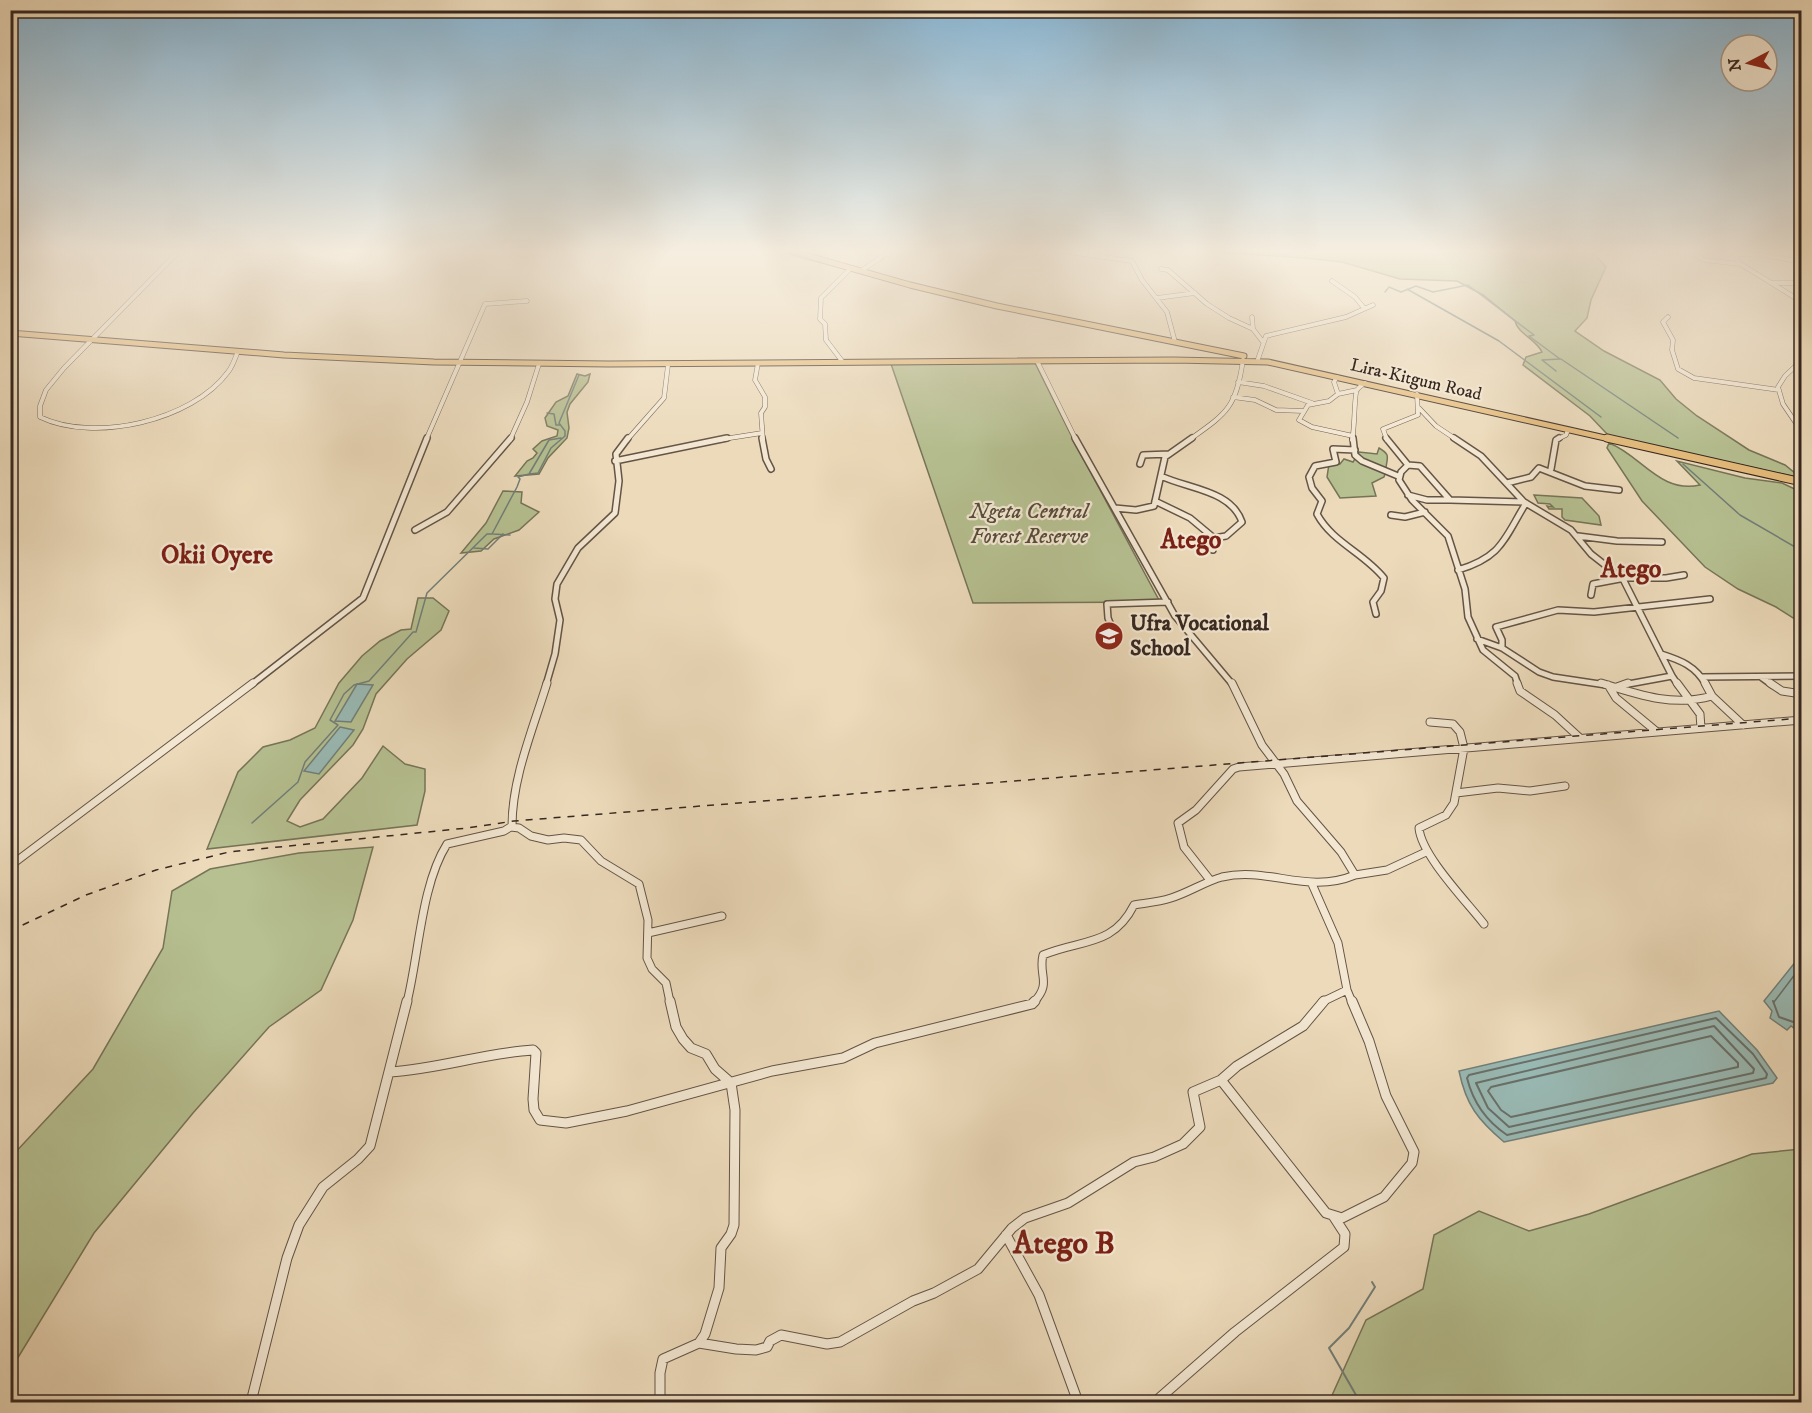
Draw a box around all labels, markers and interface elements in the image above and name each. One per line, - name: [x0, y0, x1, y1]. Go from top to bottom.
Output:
- north arrow: [1719, 33, 1779, 93]
- text: N: [1724, 57, 1746, 72]
- street label: Lira-Kitgum Road: [1348, 354, 1484, 406]
- park label: Ngeta Central Forest Reserve: [968, 498, 1091, 550]
- district label: Atego: [1160, 524, 1222, 557]
- district label: Okii Oyere: [161, 539, 273, 572]
- district label: Atego: [1600, 553, 1662, 586]
- place label: Ufra Vocational School: [1130, 610, 1269, 662]
- school or university icon: Ufra Vocational School: [1093, 620, 1125, 652]
- district label: Atego B: [1012, 1224, 1115, 1264]

